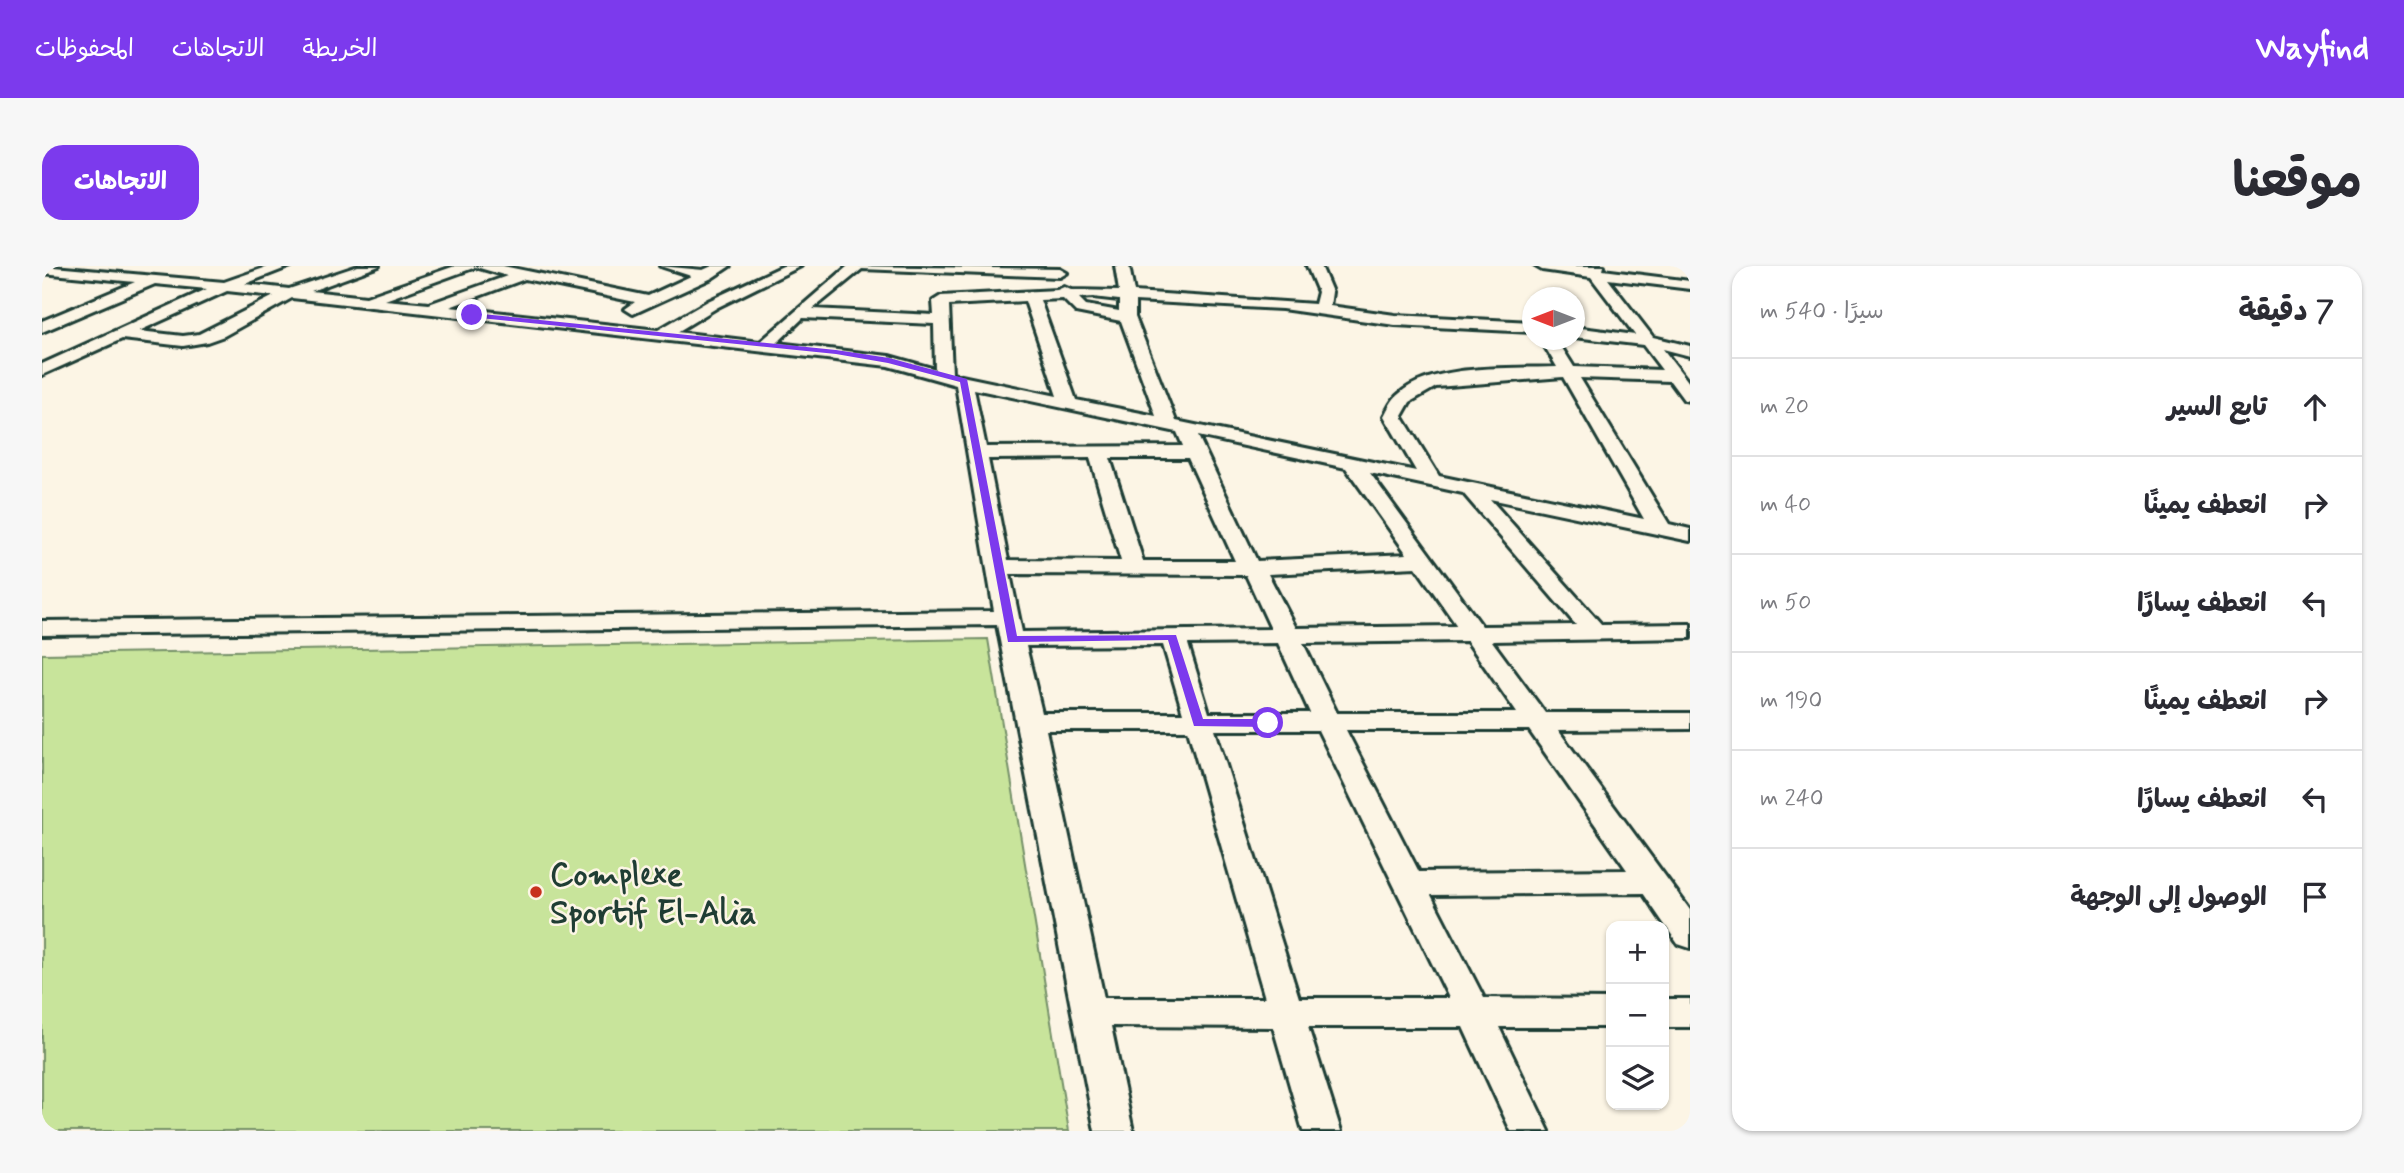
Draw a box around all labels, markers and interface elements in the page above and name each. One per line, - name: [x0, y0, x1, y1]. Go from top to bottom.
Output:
- text: Wayfind: [2256, 27, 2369, 71]
- text: المحفوظات: [35, 34, 134, 65]
- text: الاتجاهات: [172, 34, 265, 65]
- text: الخريطة: [303, 34, 377, 65]
- button: الاتجاهات: [42, 145, 199, 220]
- text: موقعنا: [2232, 150, 2362, 215]
- north arrow: [1522, 287, 1585, 350]
- text: 7 دقيقة: [2238, 292, 2334, 331]
- text: سيرًا · 540 m: [1760, 297, 1884, 327]
- route end: [456, 299, 487, 330]
- icon: ahead: [2296, 388, 2334, 426]
- text: تابع السير: [2167, 391, 2267, 425]
- text: 20 m: [1760, 392, 1809, 422]
- icon: right: [2296, 486, 2334, 524]
- text: انعطف يمينًا: [2144, 489, 2267, 523]
- text: 40 m: [1760, 490, 1811, 520]
- icon: left: [2296, 584, 2334, 622]
- text: انعطف يسارًا: [2137, 587, 2267, 621]
- text: 50 m: [1760, 588, 1812, 618]
- icon: right: [2296, 682, 2334, 720]
- text: انعطف يمينًا: [2144, 685, 2267, 719]
- text: 190 m: [1760, 686, 1822, 716]
- route start: [1252, 707, 1283, 738]
- icon: left: [2296, 780, 2334, 818]
- text: انعطف يسارًا: [2137, 783, 2267, 817]
- text: 240 m: [1760, 784, 1824, 814]
- place label: Complexe Sportif El-Alia: [550, 854, 757, 936]
- icon: arrive: [2296, 878, 2334, 916]
- text: الوصول إلى الوجهة: [2070, 881, 2267, 915]
- marker: Complexe Sportif El-Alia: [528, 884, 544, 900]
- map controls: [1606, 921, 1669, 1110]
- button: +: [1606, 921, 1669, 984]
- button: −: [1606, 984, 1669, 1047]
- button: layers: [1606, 1047, 1669, 1110]

